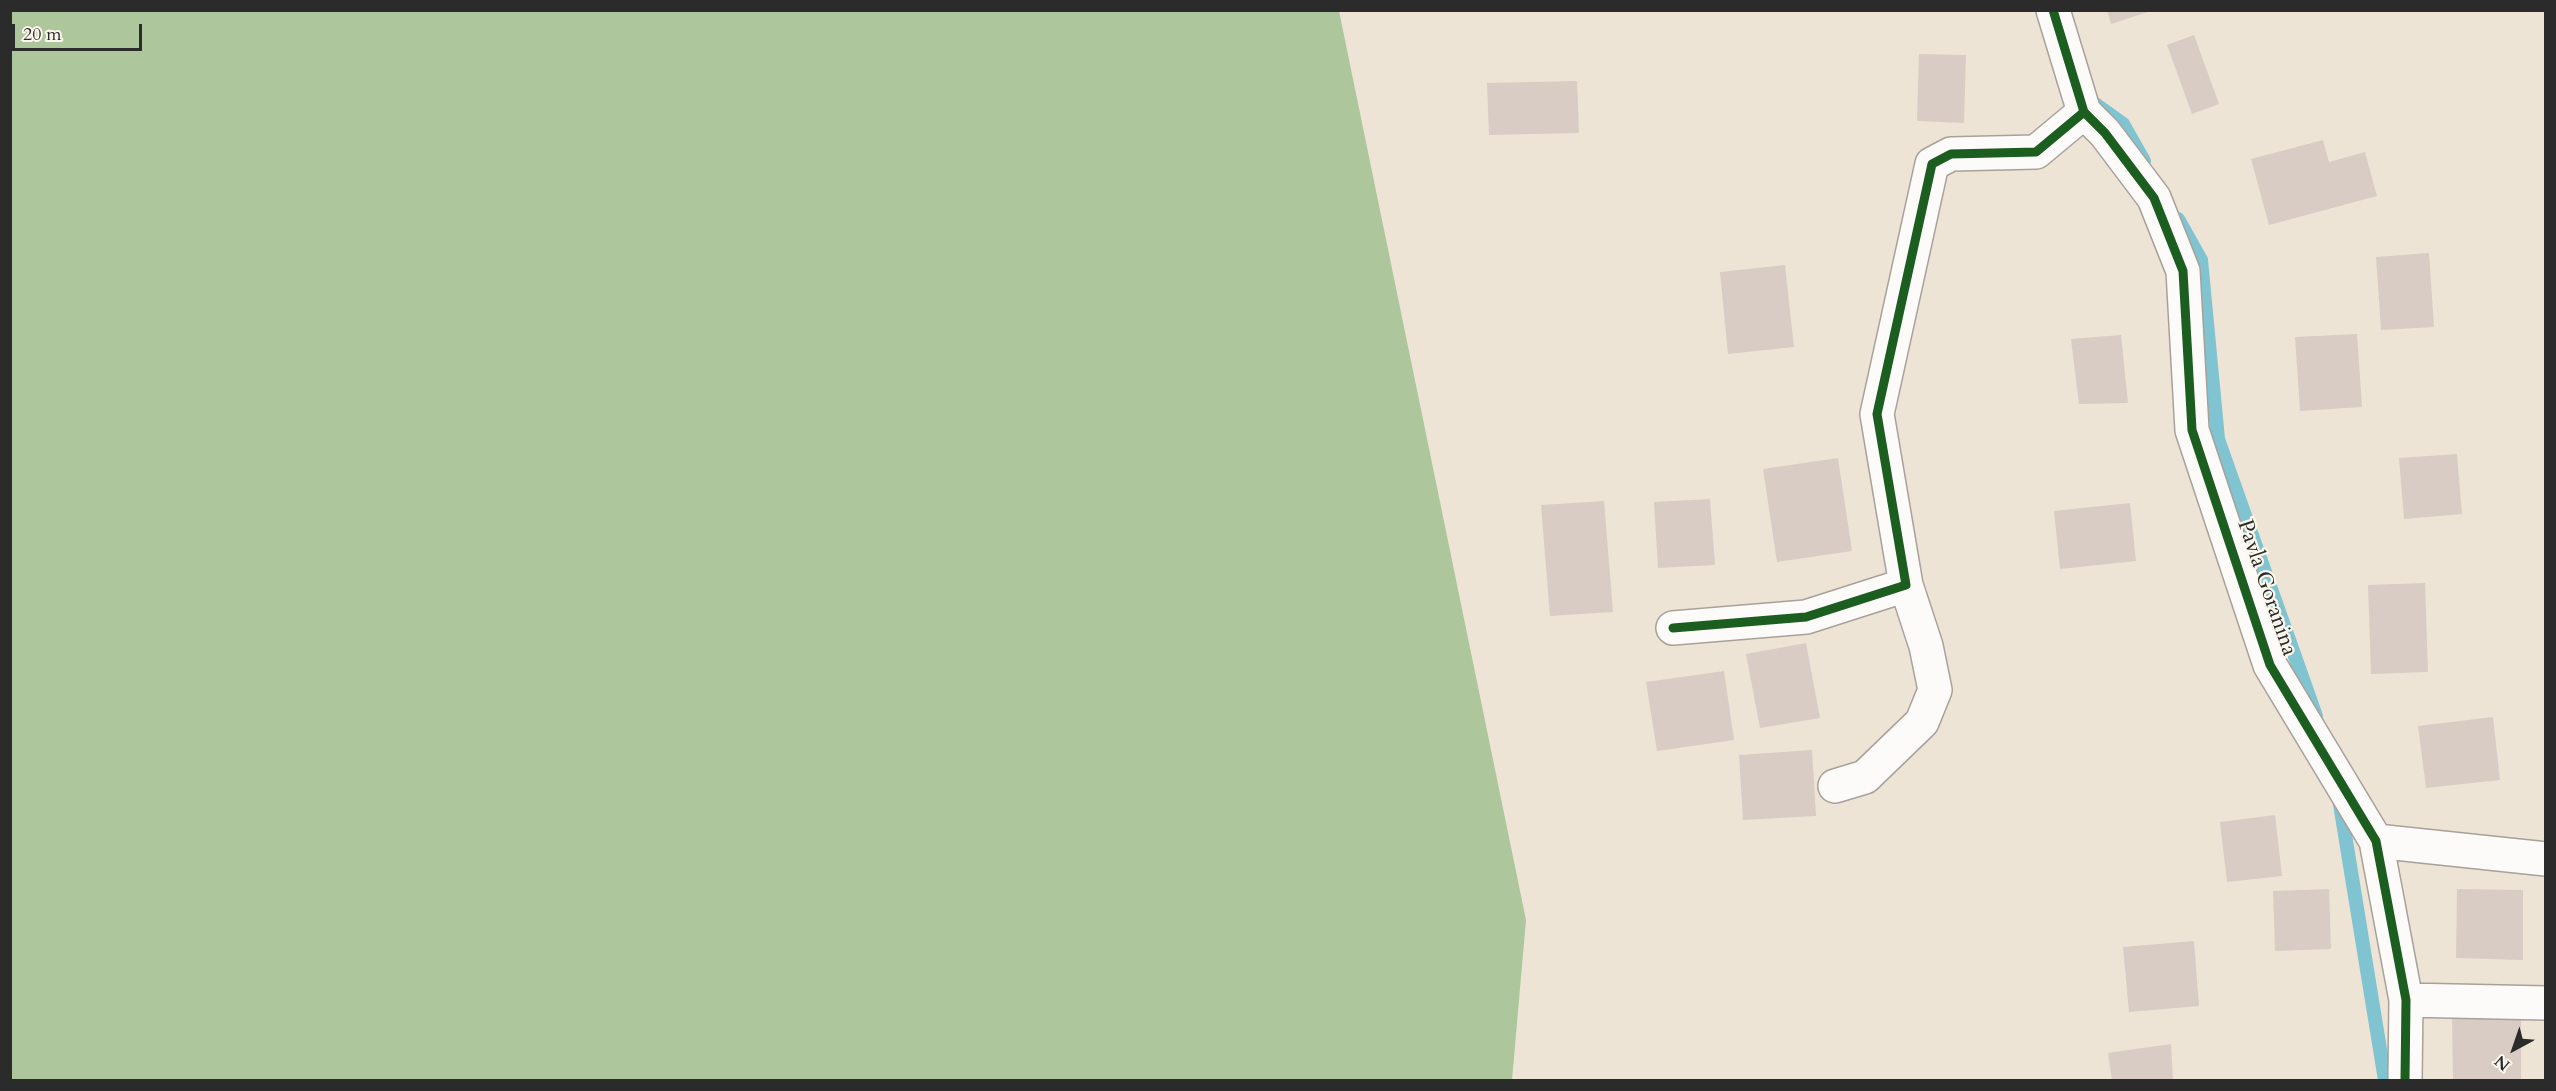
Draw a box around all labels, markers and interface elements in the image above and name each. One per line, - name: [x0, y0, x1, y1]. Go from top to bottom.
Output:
- scale bar: [15, 12, 146, 50]
- text: 20 m: [23, 22, 62, 47]
- street label: Pavla Goranina: [2230, 516, 2302, 660]
- north arrow: [2484, 1019, 2544, 1079]
- text: N: [2490, 1050, 2515, 1076]

